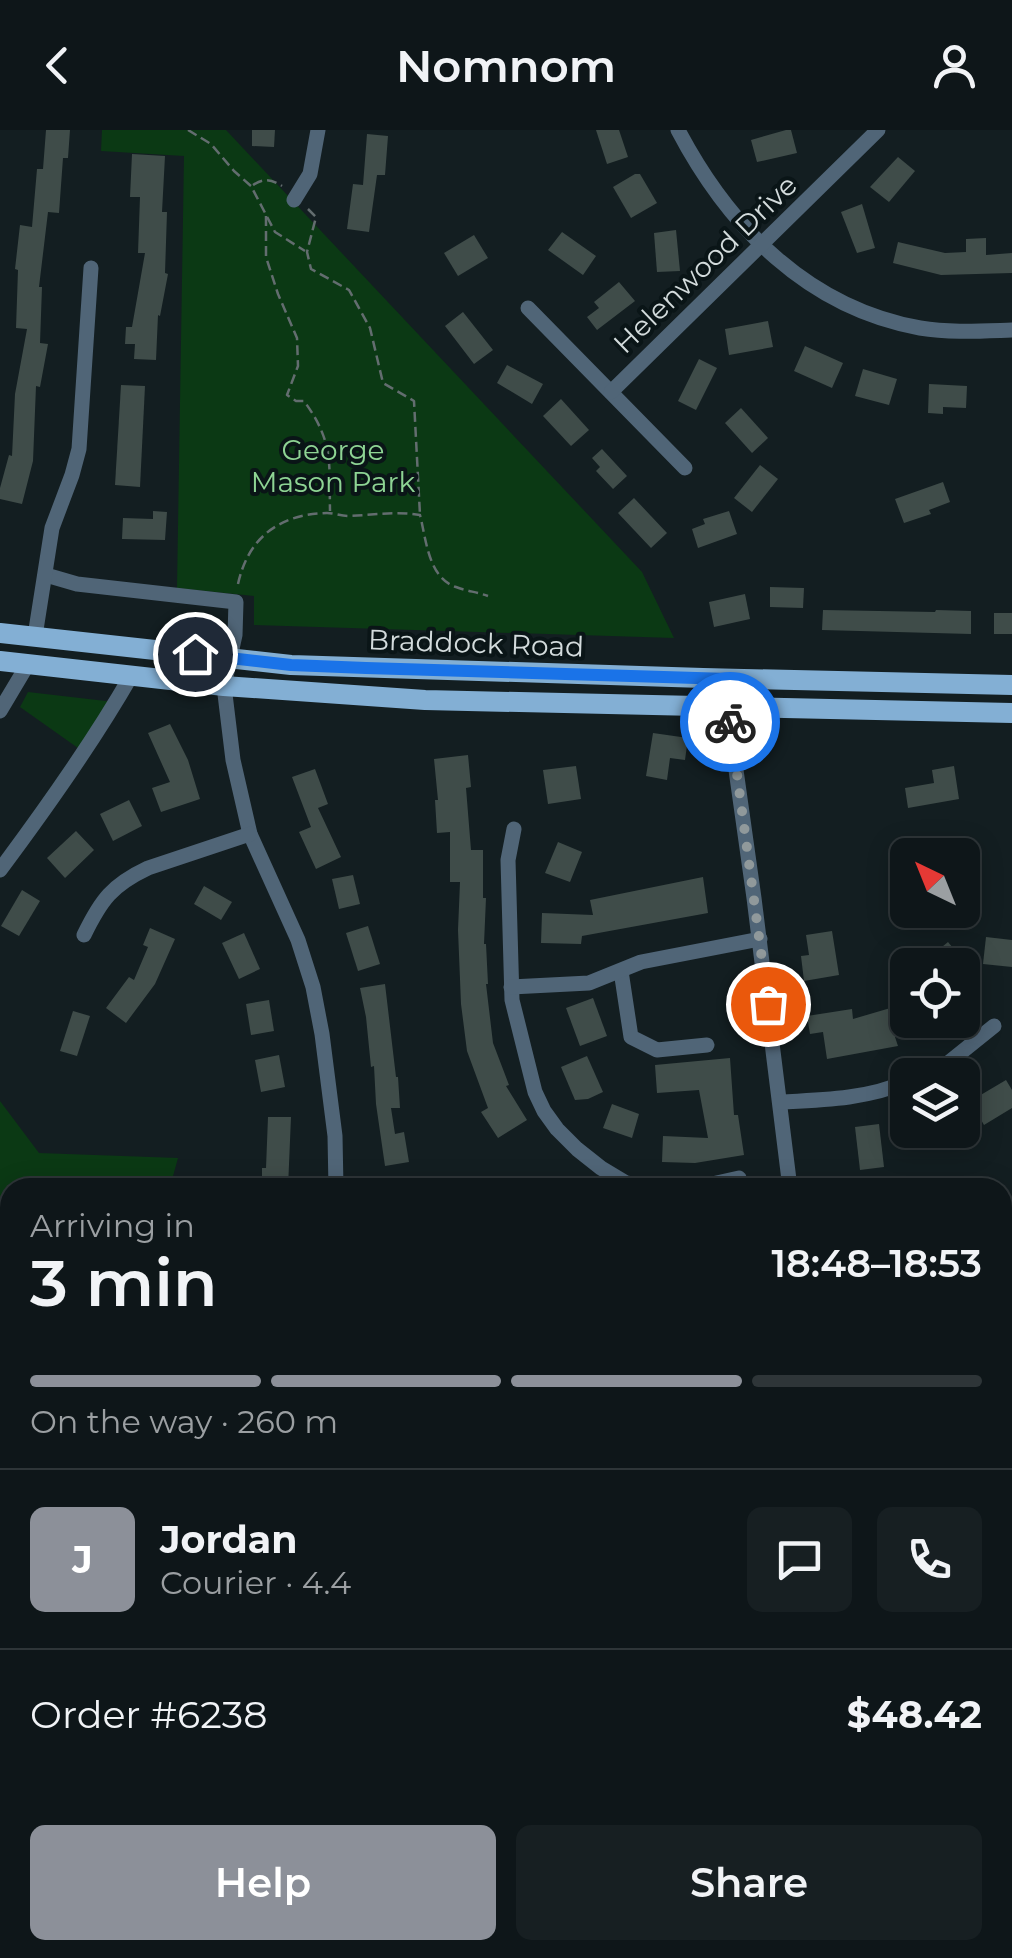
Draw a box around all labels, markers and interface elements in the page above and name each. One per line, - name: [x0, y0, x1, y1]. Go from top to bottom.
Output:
- icon: back: [30, 38, 85, 93]
- text: Nomnom: [396, 38, 616, 93]
- icon: person: [927, 38, 982, 93]
- street label: Helenwood Drive: [606, 168, 804, 360]
- park label: George Mason Park: [251, 433, 416, 499]
- pin: [153, 612, 238, 697]
- street label: Braddock Road: [367, 622, 585, 664]
- icon: home: [168, 627, 223, 682]
- courier: [680, 672, 780, 772]
- icon: bike: [703, 695, 758, 750]
- north arrow: [890, 838, 980, 928]
- map controls: [890, 838, 980, 1148]
- button: locate: [890, 948, 980, 1038]
- pin: [726, 962, 811, 1047]
- icon: bag: [741, 977, 796, 1032]
- button: layers: [890, 1058, 980, 1148]
- text: Arriving in: [30, 1206, 195, 1245]
- text: 18:48–18:53: [772, 1240, 982, 1287]
- text: 3 min: [30, 1243, 218, 1322]
- text: On the way · 260 m: [30, 1402, 338, 1441]
- button: chat: [747, 1507, 852, 1612]
- button: phone: [877, 1507, 982, 1612]
- text: Jordan: [160, 1516, 298, 1563]
- text: J: [72, 1536, 93, 1583]
- text: Courier · 4.4: [160, 1563, 351, 1602]
- text: Order #6238: [30, 1691, 267, 1738]
- text: $48.42: [847, 1691, 982, 1738]
- button: Help: [30, 1825, 496, 1940]
- button: Share: [516, 1825, 982, 1940]

